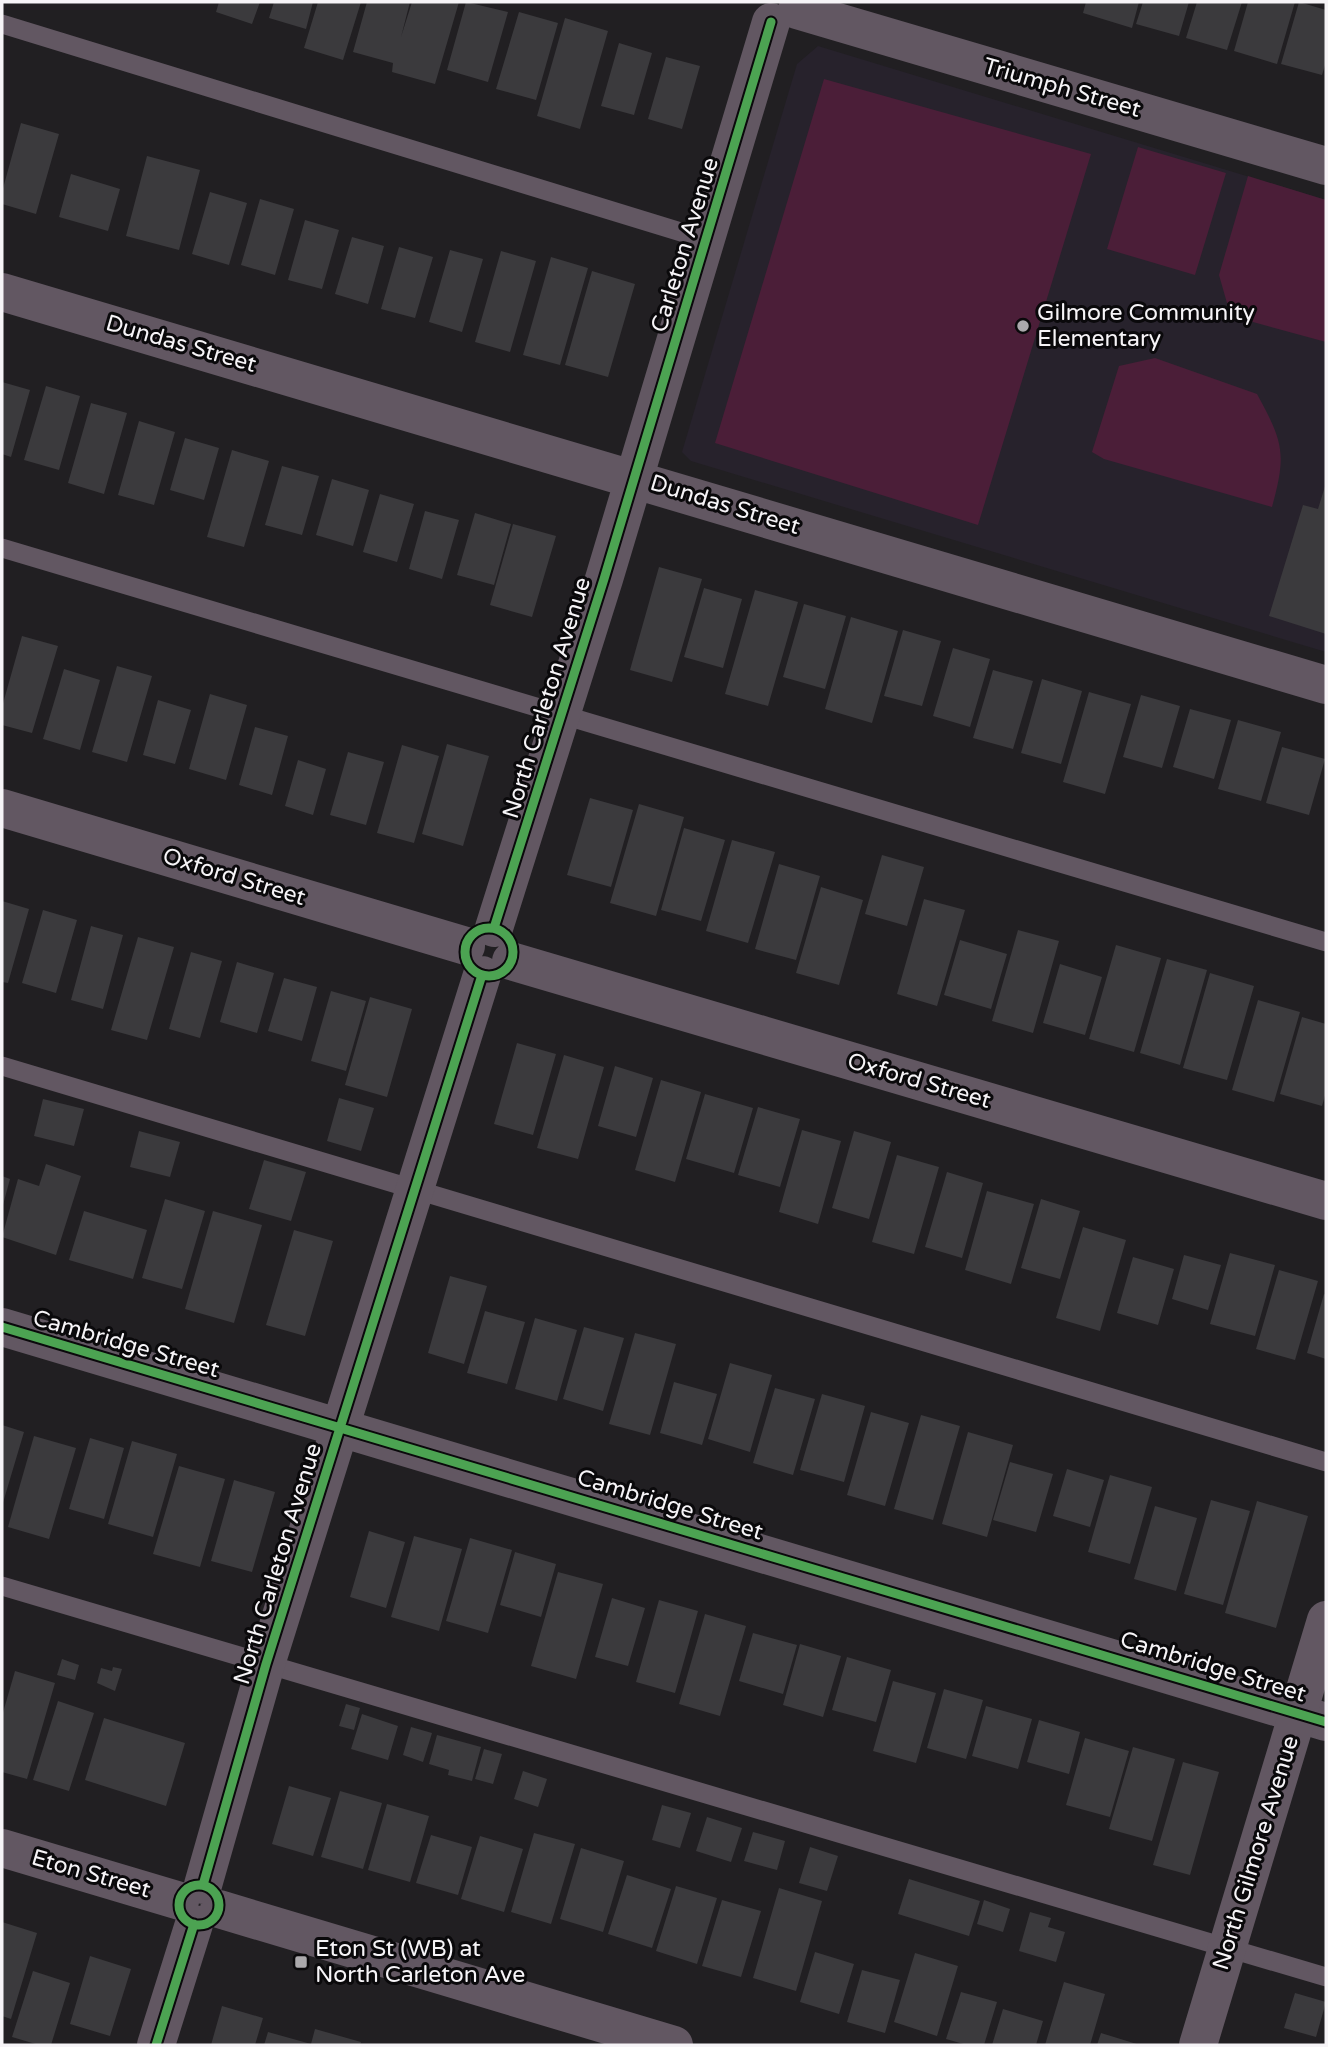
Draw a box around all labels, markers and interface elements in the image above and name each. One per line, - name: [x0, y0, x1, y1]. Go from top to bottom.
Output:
- street label: Triumph Street: [980, 52, 1144, 124]
- street label: Carleton Avenue: [645, 154, 725, 336]
- place label: Gilmore Community Elementary: [1037, 299, 1255, 353]
- street label: Dundas Street: [103, 309, 260, 379]
- marker: Gilmore Community Elementary: [1015, 318, 1031, 334]
- street label: Dundas Street: [647, 469, 804, 541]
- street label: North Carleton Avenue: [497, 574, 597, 822]
- street label: Oxford Street: [159, 842, 309, 912]
- street label: Oxford Street: [844, 1047, 994, 1115]
- street label: Cambridge Street: [29, 1304, 223, 1384]
- street label: North Carleton Avenue: [228, 1440, 328, 1688]
- street label: Cambridge Street: [574, 1463, 766, 1547]
- street label: Cambridge Street: [1117, 1625, 1309, 1709]
- street label: North Gilmore Avenue: [1207, 1732, 1305, 1974]
- street label: Eton Street: [28, 1844, 154, 1904]
- place label: Eton St (WB) at North Carleton Ave: [315, 1935, 525, 1989]
- marker: Eton St (WB) at North Carleton Ave: [293, 1954, 309, 1970]

